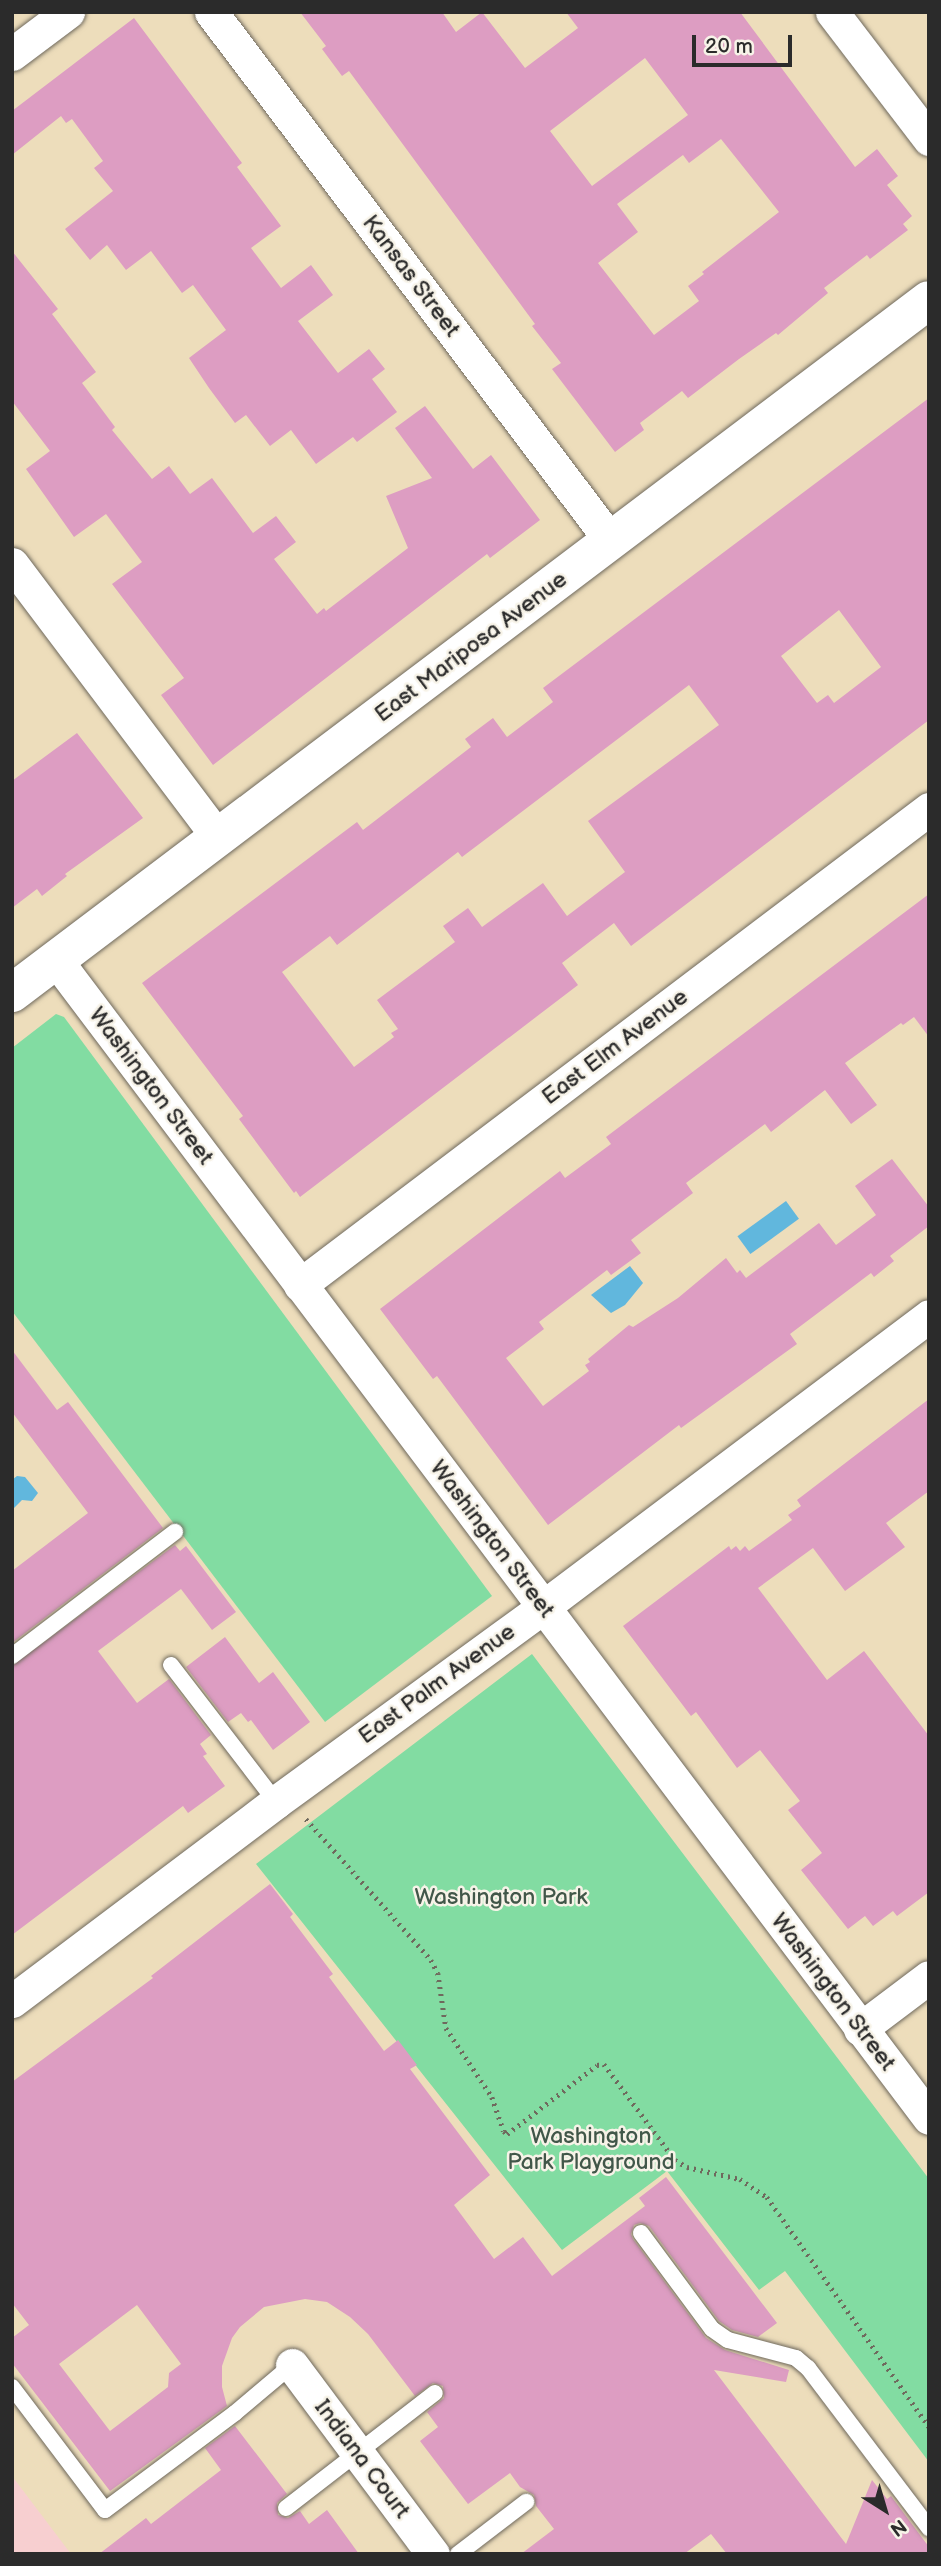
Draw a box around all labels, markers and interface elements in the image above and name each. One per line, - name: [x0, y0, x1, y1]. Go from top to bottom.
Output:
- scale bar: [696, 21, 796, 65]
- text: 20 m: [705, 34, 753, 59]
- street label: Kansas Street: [356, 210, 466, 342]
- street label: East Mariposa Avenue: [369, 566, 573, 728]
- street label: East Elm Avenue: [537, 983, 693, 1111]
- street label: Washington Street: [83, 1002, 219, 1170]
- street label: Washington Street: [424, 1455, 560, 1623]
- street label: East Palm Avenue: [353, 1618, 521, 1750]
- park label: Washington Park: [414, 1883, 588, 1911]
- street label: Washington Street: [765, 1908, 901, 2076]
- park label: Washington Park Playground: [507, 2122, 675, 2176]
- street label: Indiana Court: [308, 2394, 416, 2524]
- north arrow: [850, 2475, 920, 2545]
- text: N: [885, 2514, 911, 2541]

